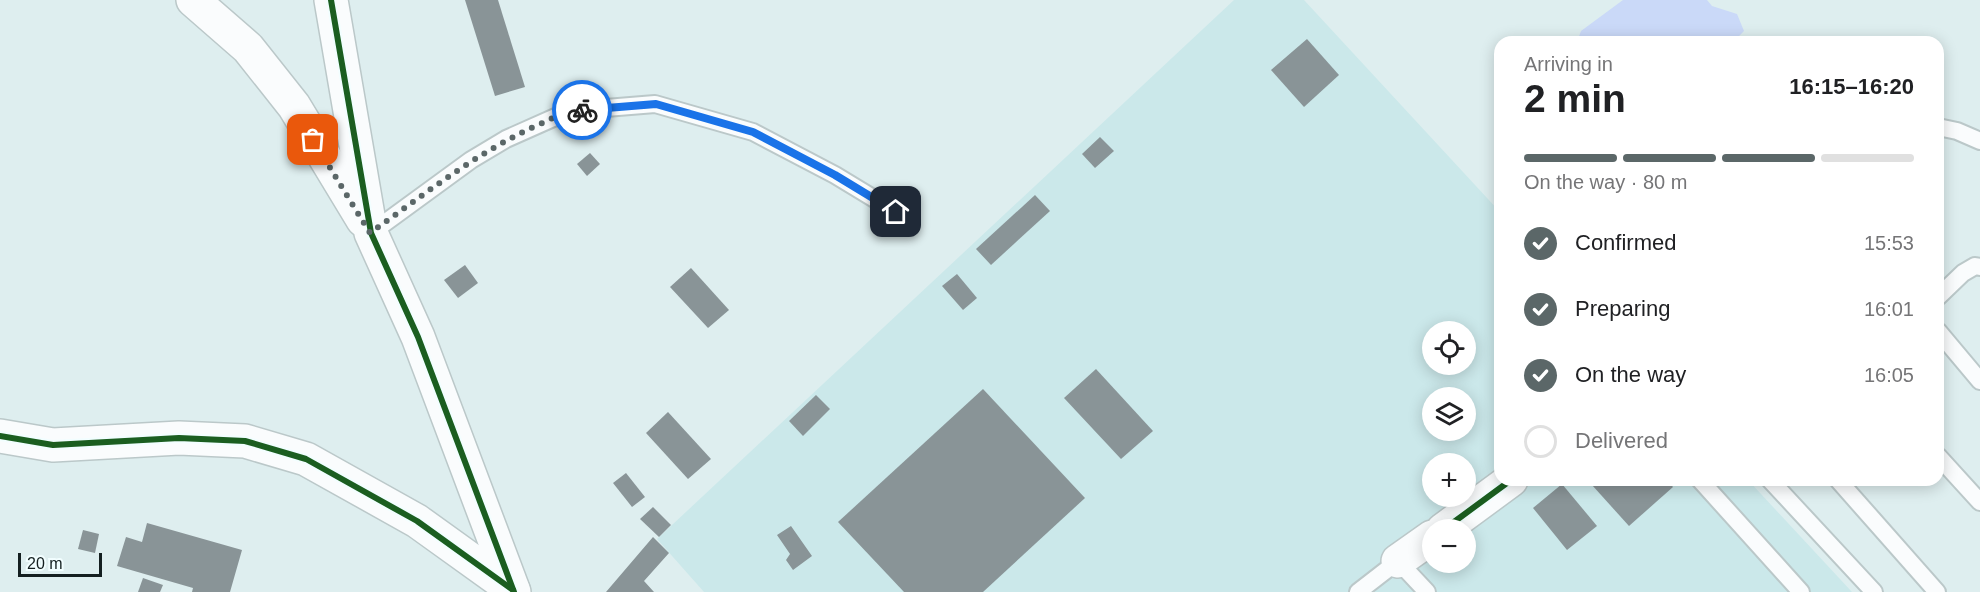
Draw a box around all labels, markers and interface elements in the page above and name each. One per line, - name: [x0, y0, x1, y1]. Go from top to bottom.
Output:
- text: Arriving in: [1524, 53, 1613, 75]
- text: 16:15–16:20: [1789, 74, 1914, 99]
- text: 2 min: [1524, 77, 1626, 120]
- courier: [552, 80, 612, 140]
- icon: bike: [566, 94, 599, 127]
- pin: [287, 114, 338, 165]
- icon: bag: [296, 123, 329, 156]
- text: On the way · 80 m: [1524, 171, 1687, 193]
- pin: [870, 186, 921, 237]
- icon: home: [879, 195, 912, 228]
- icon: check: [1524, 227, 1557, 260]
- text: Confirmed: [1575, 230, 1676, 255]
- text: 15:53: [1864, 232, 1914, 254]
- icon: check: [1524, 293, 1557, 326]
- text: Preparing: [1575, 296, 1670, 321]
- text: 16:01: [1864, 298, 1914, 320]
- map controls: [1422, 321, 1476, 573]
- button: locate: [1422, 321, 1476, 375]
- icon: check: [1524, 359, 1557, 392]
- text: On the way: [1575, 362, 1686, 387]
- text: 16:05: [1864, 364, 1914, 386]
- button: layers: [1422, 387, 1476, 441]
- text: Delivered: [1575, 428, 1668, 453]
- button: +: [1422, 453, 1476, 507]
- button: −: [1422, 519, 1476, 573]
- scale bar: [18, 550, 102, 578]
- text: 20 m: [27, 555, 63, 572]

